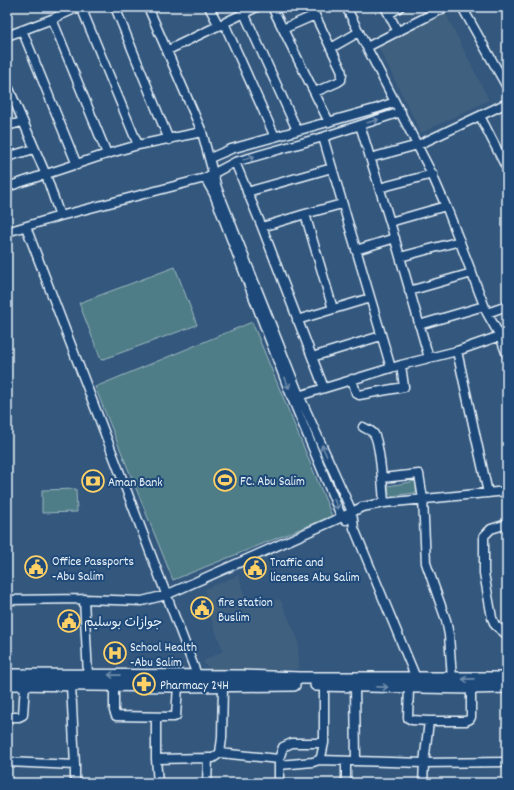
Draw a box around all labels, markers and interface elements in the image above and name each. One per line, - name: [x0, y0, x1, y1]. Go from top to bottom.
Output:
- one-way arrow: [367, 117, 380, 124]
- one-way arrow: [242, 154, 255, 161]
- one-way arrow: [284, 377, 291, 389]
- one-way arrow: [320, 445, 327, 457]
- sports icon: FC. Abu Salim: [212, 467, 238, 493]
- bank icon: Aman Bank: [80, 468, 106, 494]
- place label: FC. Abu Salim: [240, 473, 305, 492]
- place label: Aman Bank: [108, 474, 163, 493]
- one-way arrow: [333, 497, 341, 509]
- place label: Office Passports -Abu Salim: [52, 553, 134, 587]
- public building icon: Office Passports -Abu Salim: [23, 554, 49, 580]
- place label: Traffic and licenses Abu Salim: [270, 554, 360, 588]
- public building icon: Traffic and licenses Abu Salim: [242, 555, 268, 581]
- place label: fire station Buslim: [218, 594, 273, 628]
- public building icon: fire station Buslim: [189, 595, 215, 621]
- public building icon: جوازات بوسليم: [56, 608, 82, 634]
- place label: جوازات بوسليم: [84, 614, 162, 633]
- place label: School Health -Abu Salim: [130, 639, 197, 673]
- hospital icon: School Health -Abu Salim: [102, 640, 128, 666]
- pharmacy icon: Pharmacy 24H: [131, 671, 157, 697]
- one-way arrow: [108, 672, 121, 679]
- one-way arrow: [462, 675, 475, 682]
- place label: Pharmacy 24H: [160, 677, 229, 696]
- one-way arrow: [375, 683, 388, 691]

